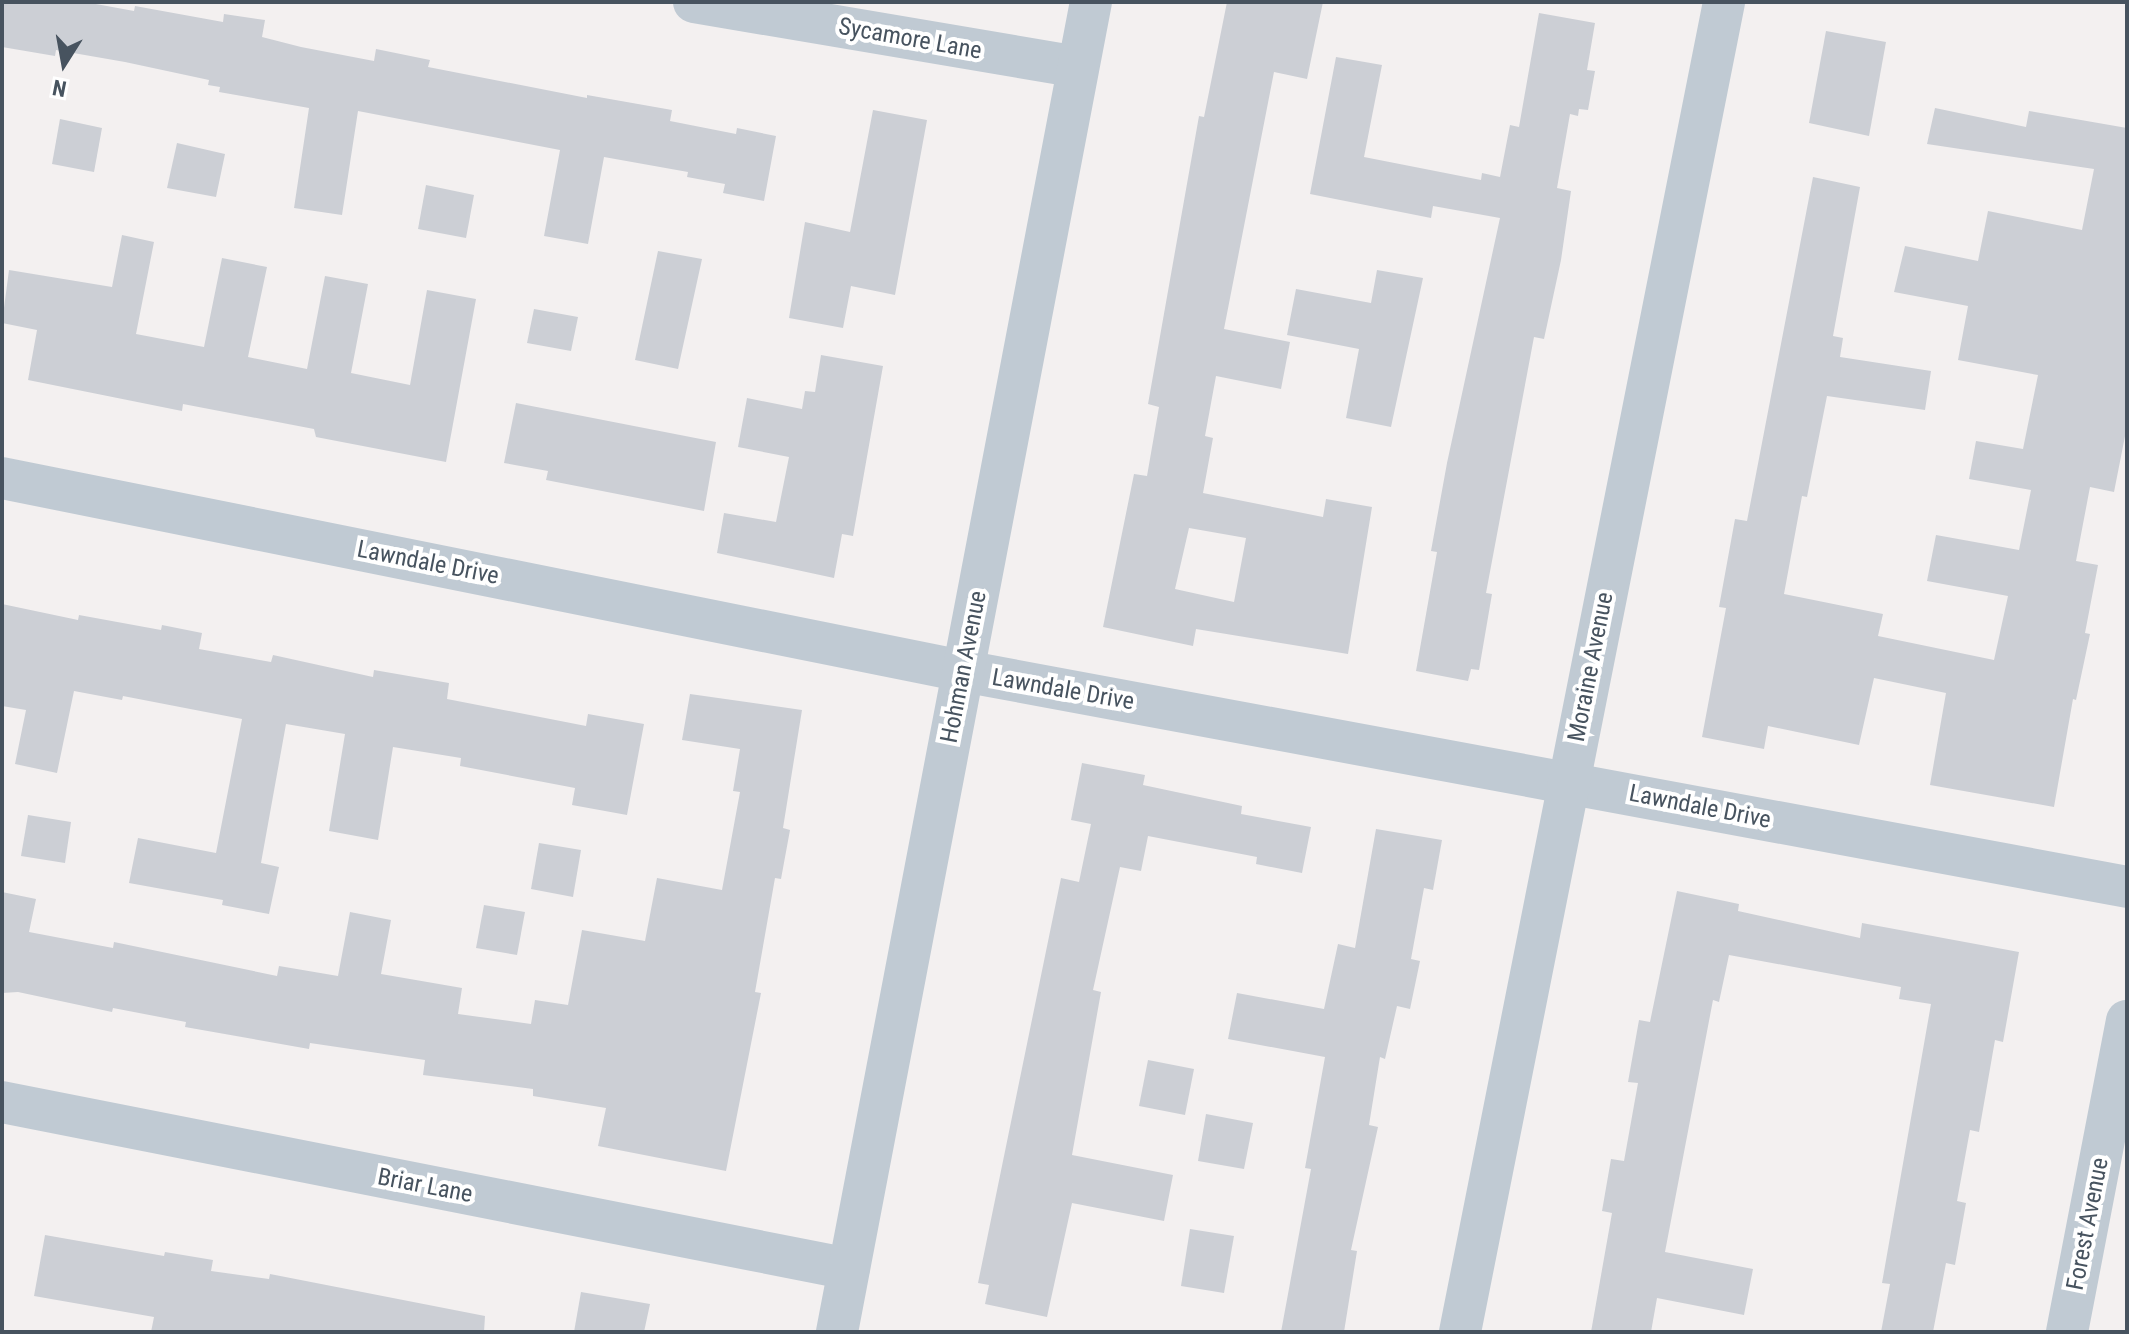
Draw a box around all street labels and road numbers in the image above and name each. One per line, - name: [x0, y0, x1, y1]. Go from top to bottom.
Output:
- street label: Sycamore Lane: [836, 12, 984, 66]
- street label: Lawndale Drive: [355, 535, 501, 591]
- street label: Hohman Avenue: [935, 589, 993, 745]
- street label: Moraine Avenue: [1562, 590, 1620, 744]
- street label: Lawndale Drive: [990, 663, 1136, 717]
- street label: Lawndale Drive: [1627, 779, 1773, 835]
- street label: Forest Avenue: [2061, 1155, 2115, 1293]
- street label: Briar Lane: [375, 1163, 475, 1209]

